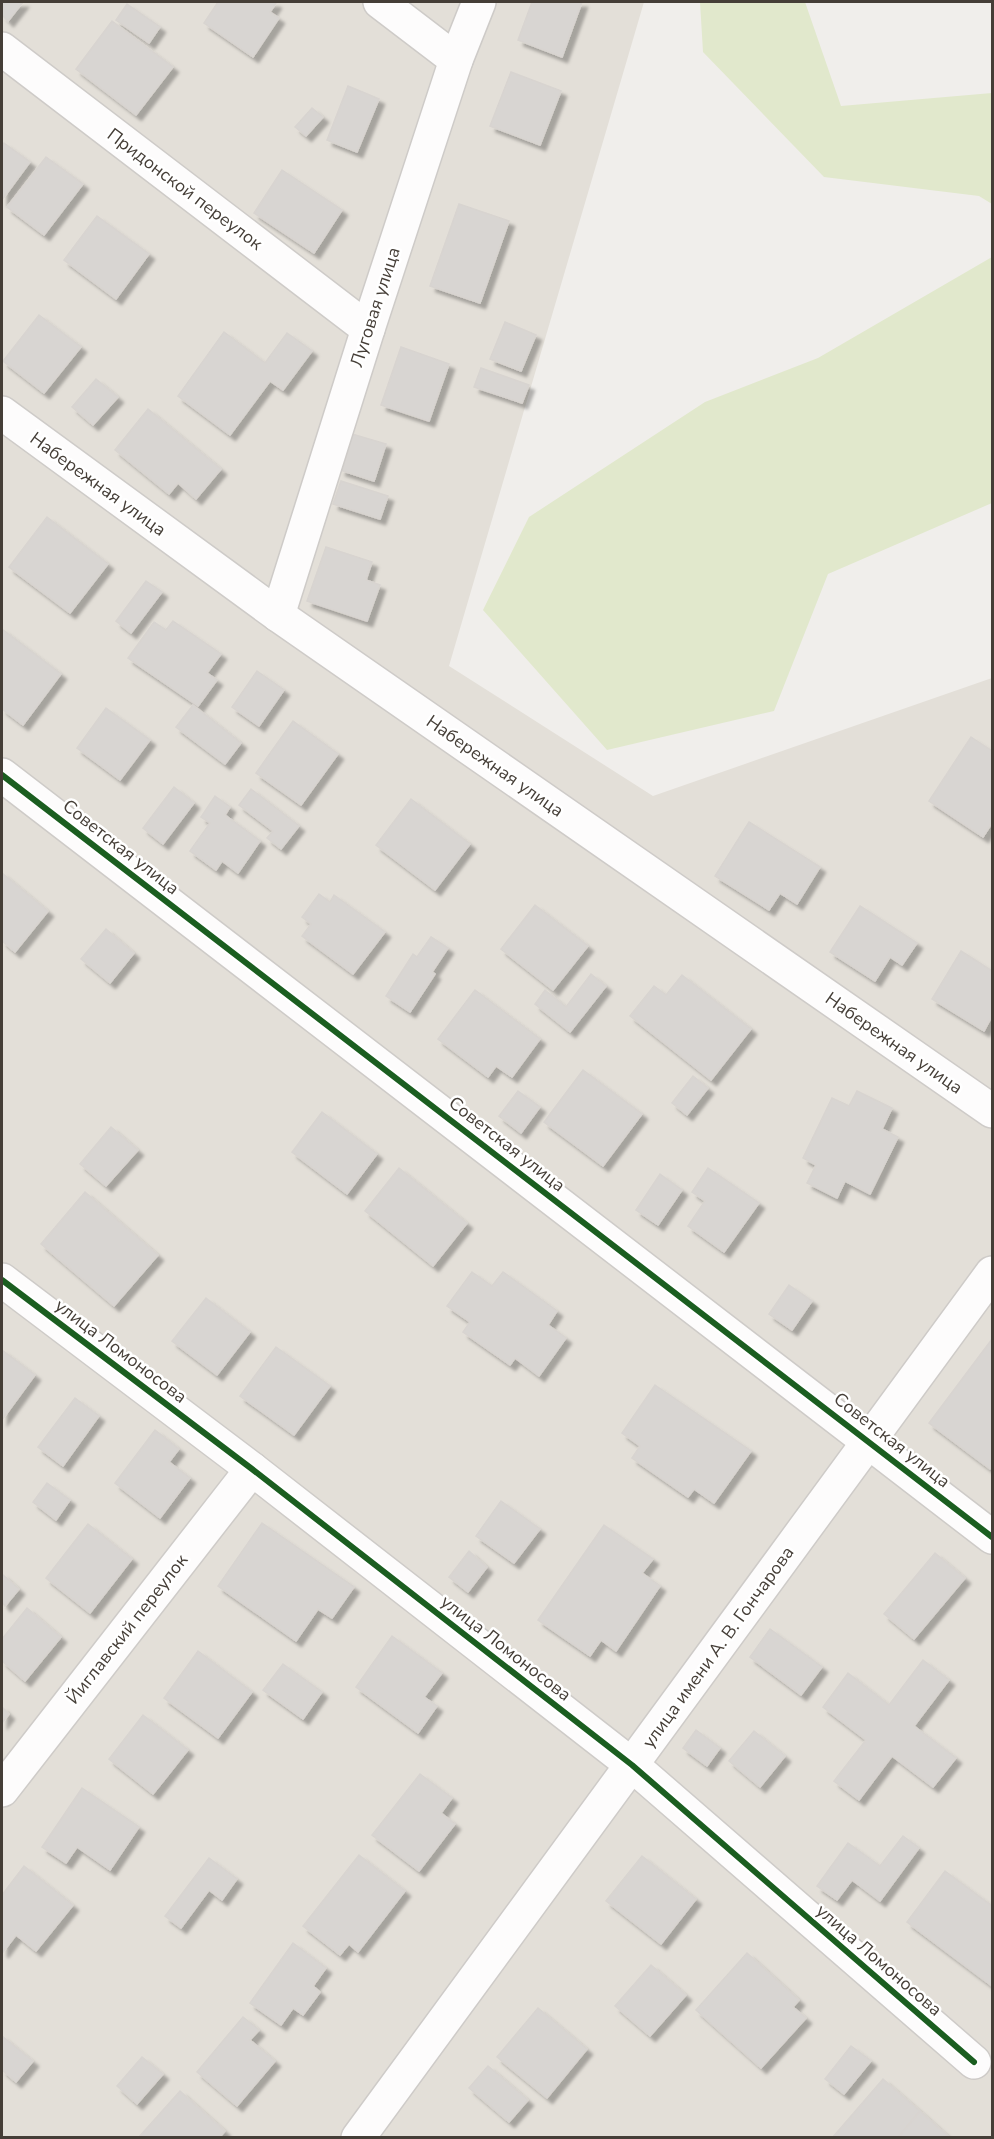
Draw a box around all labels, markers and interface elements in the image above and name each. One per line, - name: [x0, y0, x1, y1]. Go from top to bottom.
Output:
- street label: Придонской переулок: [102, 123, 268, 256]
- street label: Луговая улица: [344, 244, 406, 370]
- street label: Набережная улица: [25, 426, 171, 542]
- street label: Набережная улица: [421, 710, 569, 822]
- street label: Советская улица: [58, 794, 184, 900]
- street label: Набережная улица: [820, 987, 968, 1099]
- street label: Советская улица: [444, 1091, 570, 1197]
- street label: улица Ломоносова: [50, 1293, 192, 1409]
- street label: Советская улица: [829, 1387, 955, 1493]
- street label: улица имени А. В. Гончарова: [637, 1541, 799, 1753]
- street label: Йиглавский переулок: [61, 1549, 194, 1709]
- street label: улица Ломоносова: [436, 1589, 576, 1707]
- street label: улица Ломоносова: [811, 1899, 947, 2021]

